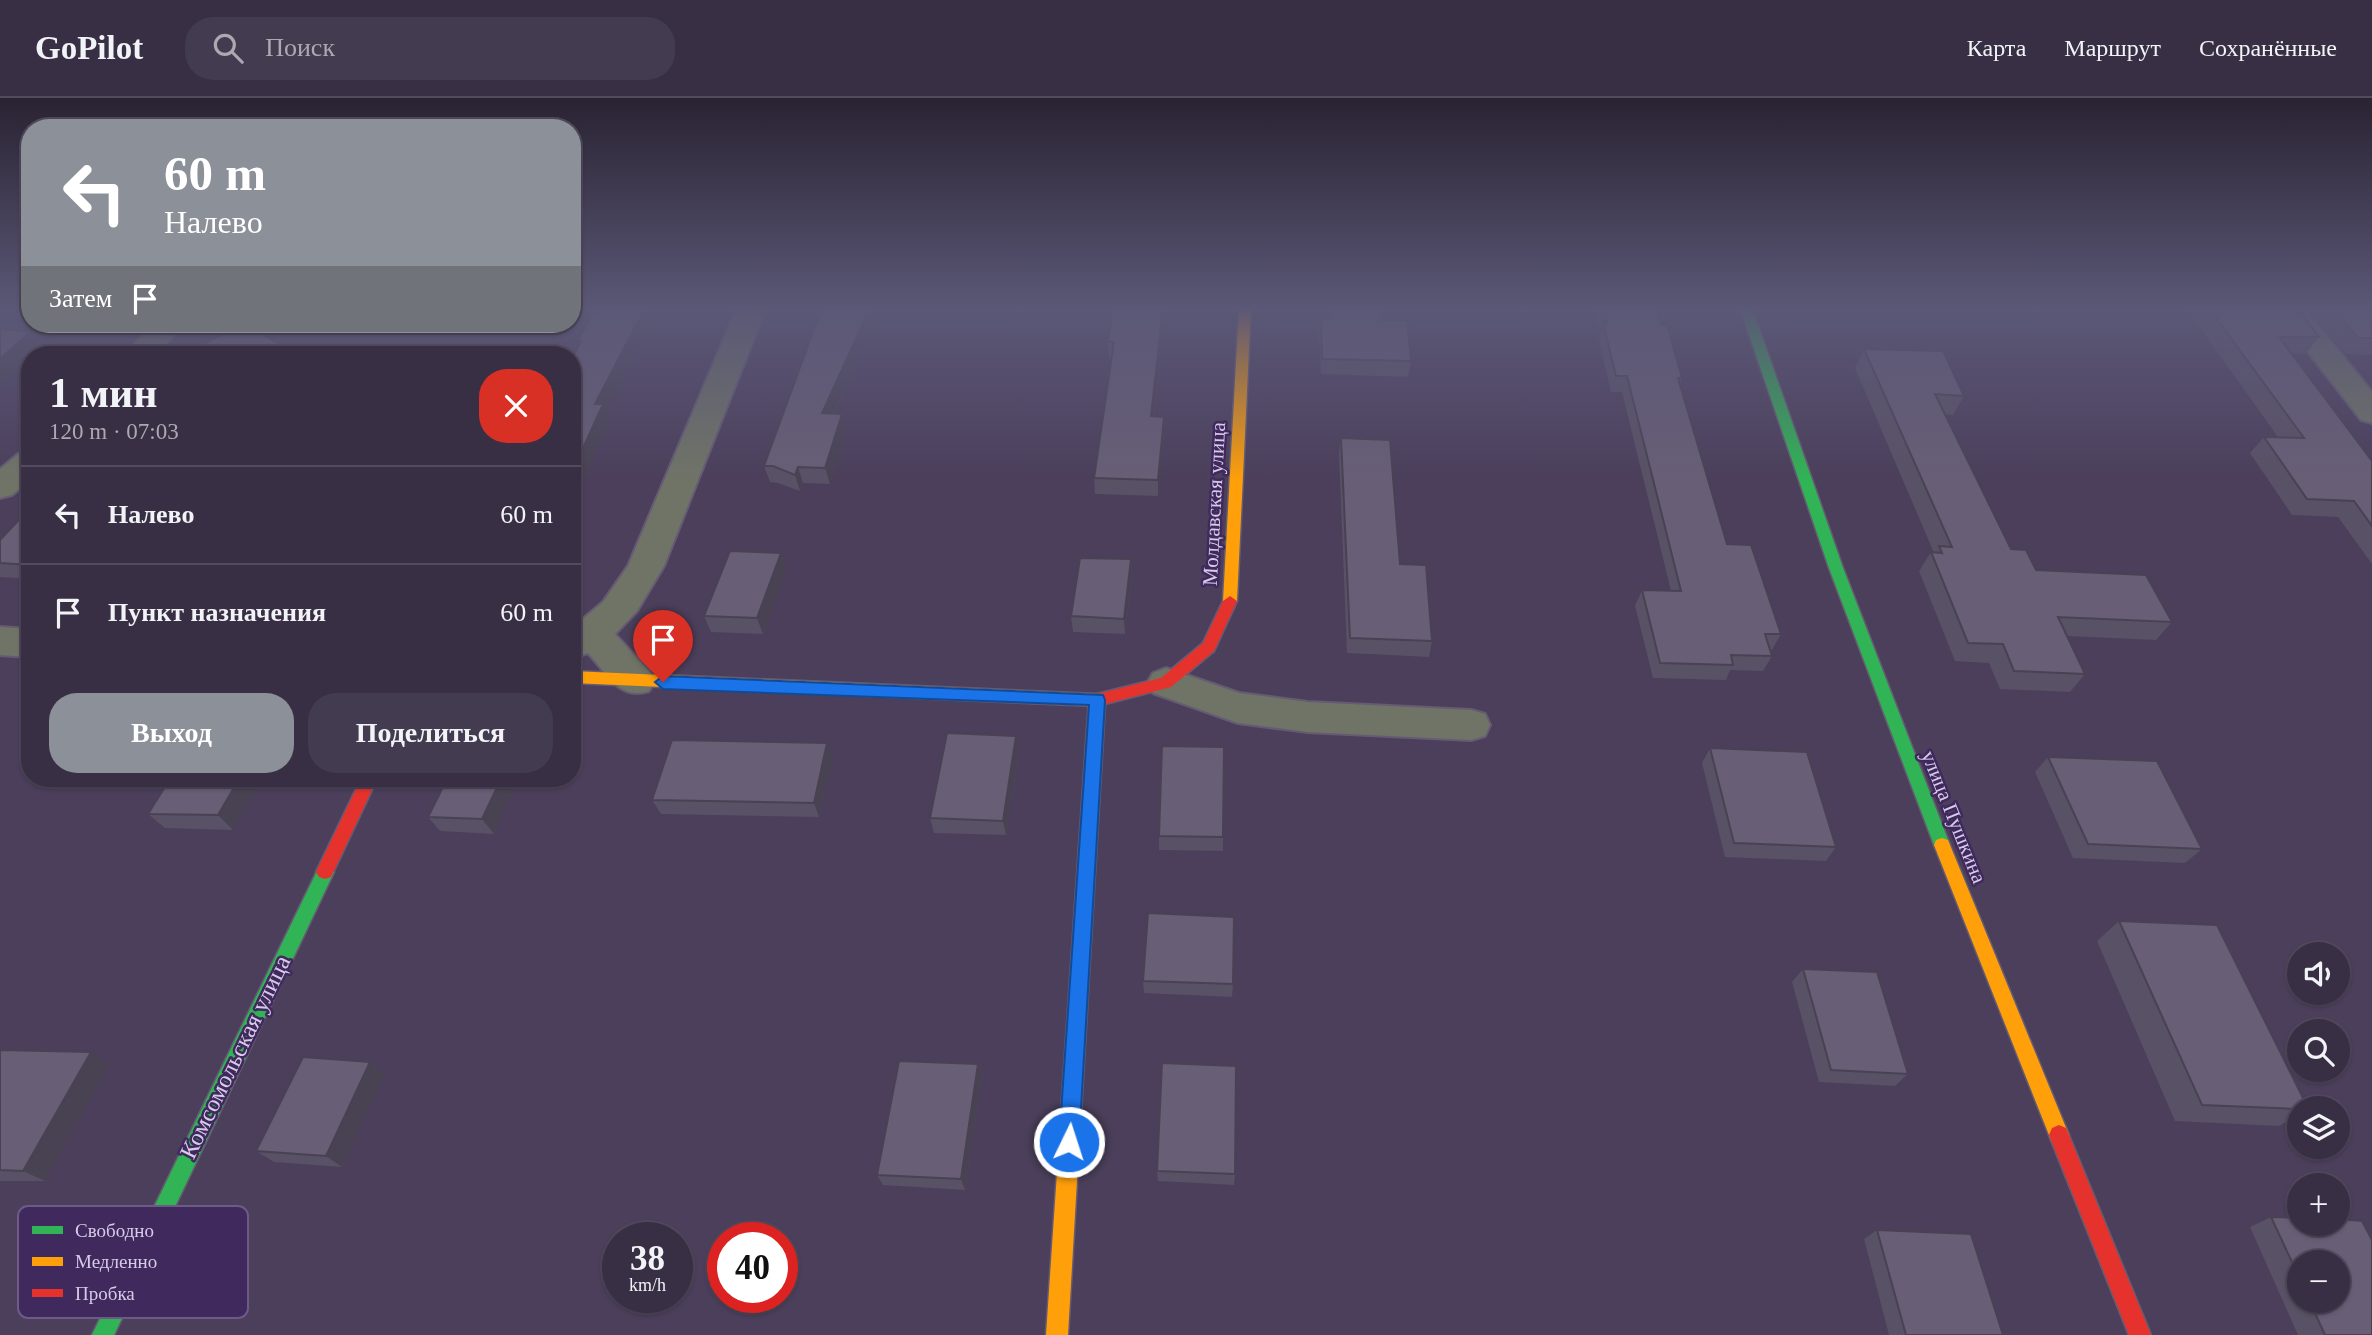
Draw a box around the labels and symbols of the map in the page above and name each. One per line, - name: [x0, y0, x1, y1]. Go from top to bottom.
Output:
- street label: Молдавская улица: [1198, 421, 1230, 586]
- pin: [633, 610, 693, 682]
- street label: улица Пушкина: [1916, 747, 1992, 887]
- street label: Комсомольская улица: [175, 951, 296, 1163]
- position arrow: [1032, 1105, 1106, 1179]
- legend: [18, 1206, 248, 1318]
- text: Свободно: [75, 1220, 154, 1241]
- speed limit sign: 40: [707, 1222, 798, 1313]
- text: Медленно: [75, 1251, 157, 1272]
- text: Пробка: [75, 1283, 135, 1304]

